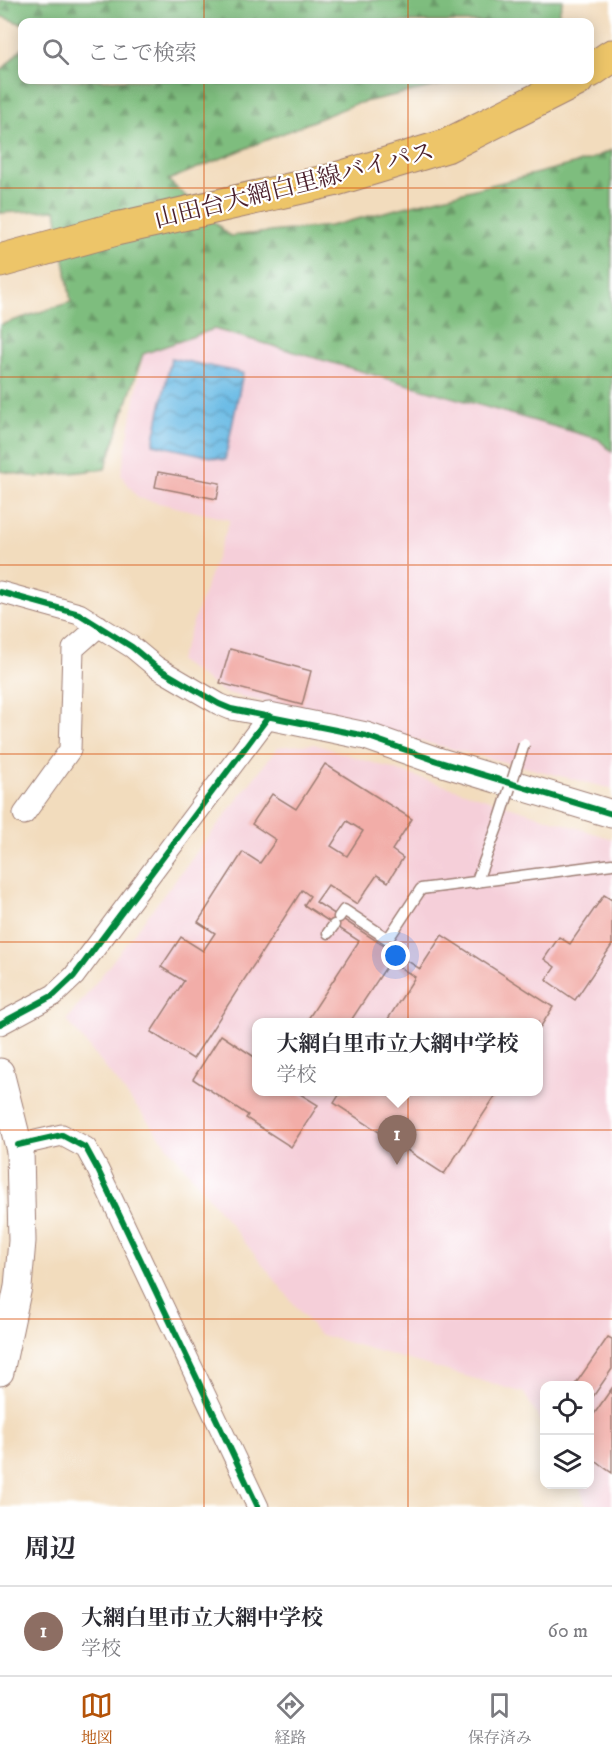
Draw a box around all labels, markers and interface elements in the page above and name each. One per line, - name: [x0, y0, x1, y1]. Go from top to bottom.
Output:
- search box: [18, 18, 594, 84]
- icon: search: [39, 35, 72, 68]
- text: ここで検索: [87, 40, 197, 67]
- street label: 山田台大網白里線バイパス: [151, 137, 437, 235]
- your location: [381, 941, 410, 970]
- popup: [252, 1018, 543, 1096]
- text: 大網白里市立大網中学校: [276, 1031, 519, 1058]
- text: 学校: [276, 1063, 316, 1088]
- pin: 1: [378, 1116, 416, 1165]
- map controls: [540, 1381, 594, 1489]
- button: locate: [540, 1381, 594, 1435]
- button: layers: [540, 1435, 594, 1489]
- text: 周辺: [24, 1533, 76, 1566]
- text: 大網白里市立大網中学校: [81, 1605, 323, 1632]
- text: 1: [40, 1619, 47, 1644]
- text: 60 m: [548, 1619, 588, 1644]
- text: 学校: [81, 1637, 121, 1662]
- tab: 地図: [80, 1689, 113, 1748]
- tab: 経路: [274, 1689, 307, 1748]
- tab: 保存済み: [468, 1689, 532, 1748]

